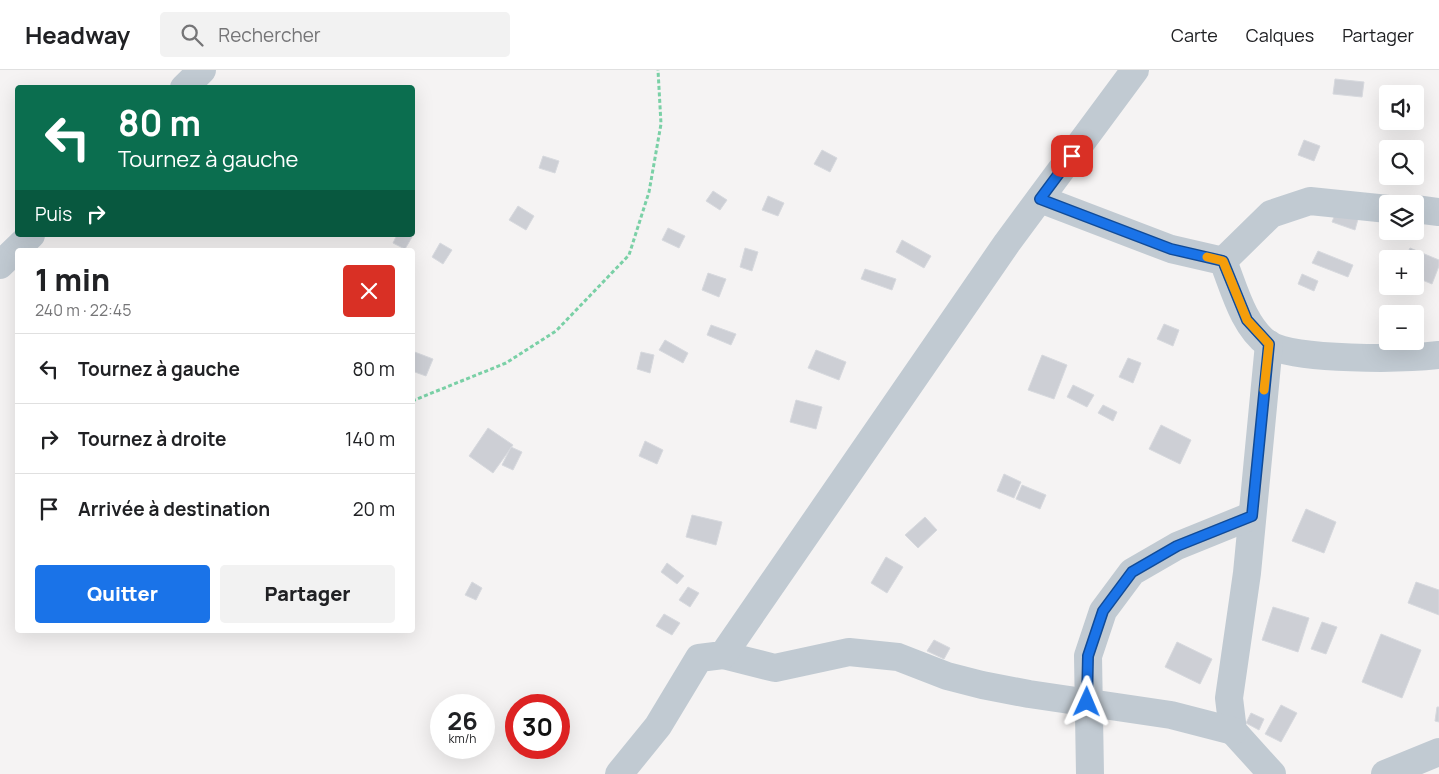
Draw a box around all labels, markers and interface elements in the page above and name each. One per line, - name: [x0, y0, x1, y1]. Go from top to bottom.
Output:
- search box: [160, 12, 510, 57]
- text: Headway: [25, 18, 130, 51]
- icon: search: [178, 21, 206, 49]
- text: Rechercher: [218, 22, 321, 48]
- text: Carte: [1171, 23, 1218, 47]
- text: Calques: [1246, 23, 1314, 47]
- text: Partager: [1342, 23, 1414, 47]
- map controls: [1379, 85, 1424, 350]
- button: sound: [1379, 85, 1424, 130]
- text: 80 m: [118, 99, 201, 147]
- icon: left: [35, 105, 100, 170]
- pin: [1051, 135, 1093, 177]
- button: search: [1379, 140, 1424, 185]
- icon: arrive: [1058, 142, 1086, 170]
- text: Tournez à gauche: [118, 144, 298, 174]
- button: layers: [1379, 195, 1424, 240]
- icon: right: [82, 200, 110, 228]
- text: Puis: [35, 201, 72, 227]
- button: +: [1379, 250, 1424, 295]
- text: 1 min: [35, 259, 110, 300]
- button: close: [343, 265, 395, 317]
- text: 240 m · 22:45: [35, 299, 131, 321]
- button: −: [1379, 305, 1424, 350]
- icon: left: [35, 355, 63, 383]
- text: Tournez à gauche: [78, 356, 240, 382]
- text: 80 m: [352, 356, 395, 382]
- icon: right: [35, 425, 63, 453]
- text: Tournez à droite: [78, 426, 226, 452]
- text: 140 m: [345, 426, 395, 452]
- icon: arrive: [35, 495, 63, 523]
- text: Arrivée à destination: [78, 496, 270, 522]
- text: 20 m: [353, 496, 395, 522]
- button: Quitter: [35, 565, 210, 623]
- button: Partager: [220, 565, 395, 623]
- position arrow: [1060, 675, 1112, 727]
- speed limit sign: 30: [505, 694, 570, 759]
- text: 26: [447, 703, 478, 738]
- text: km/h: [449, 730, 476, 747]

